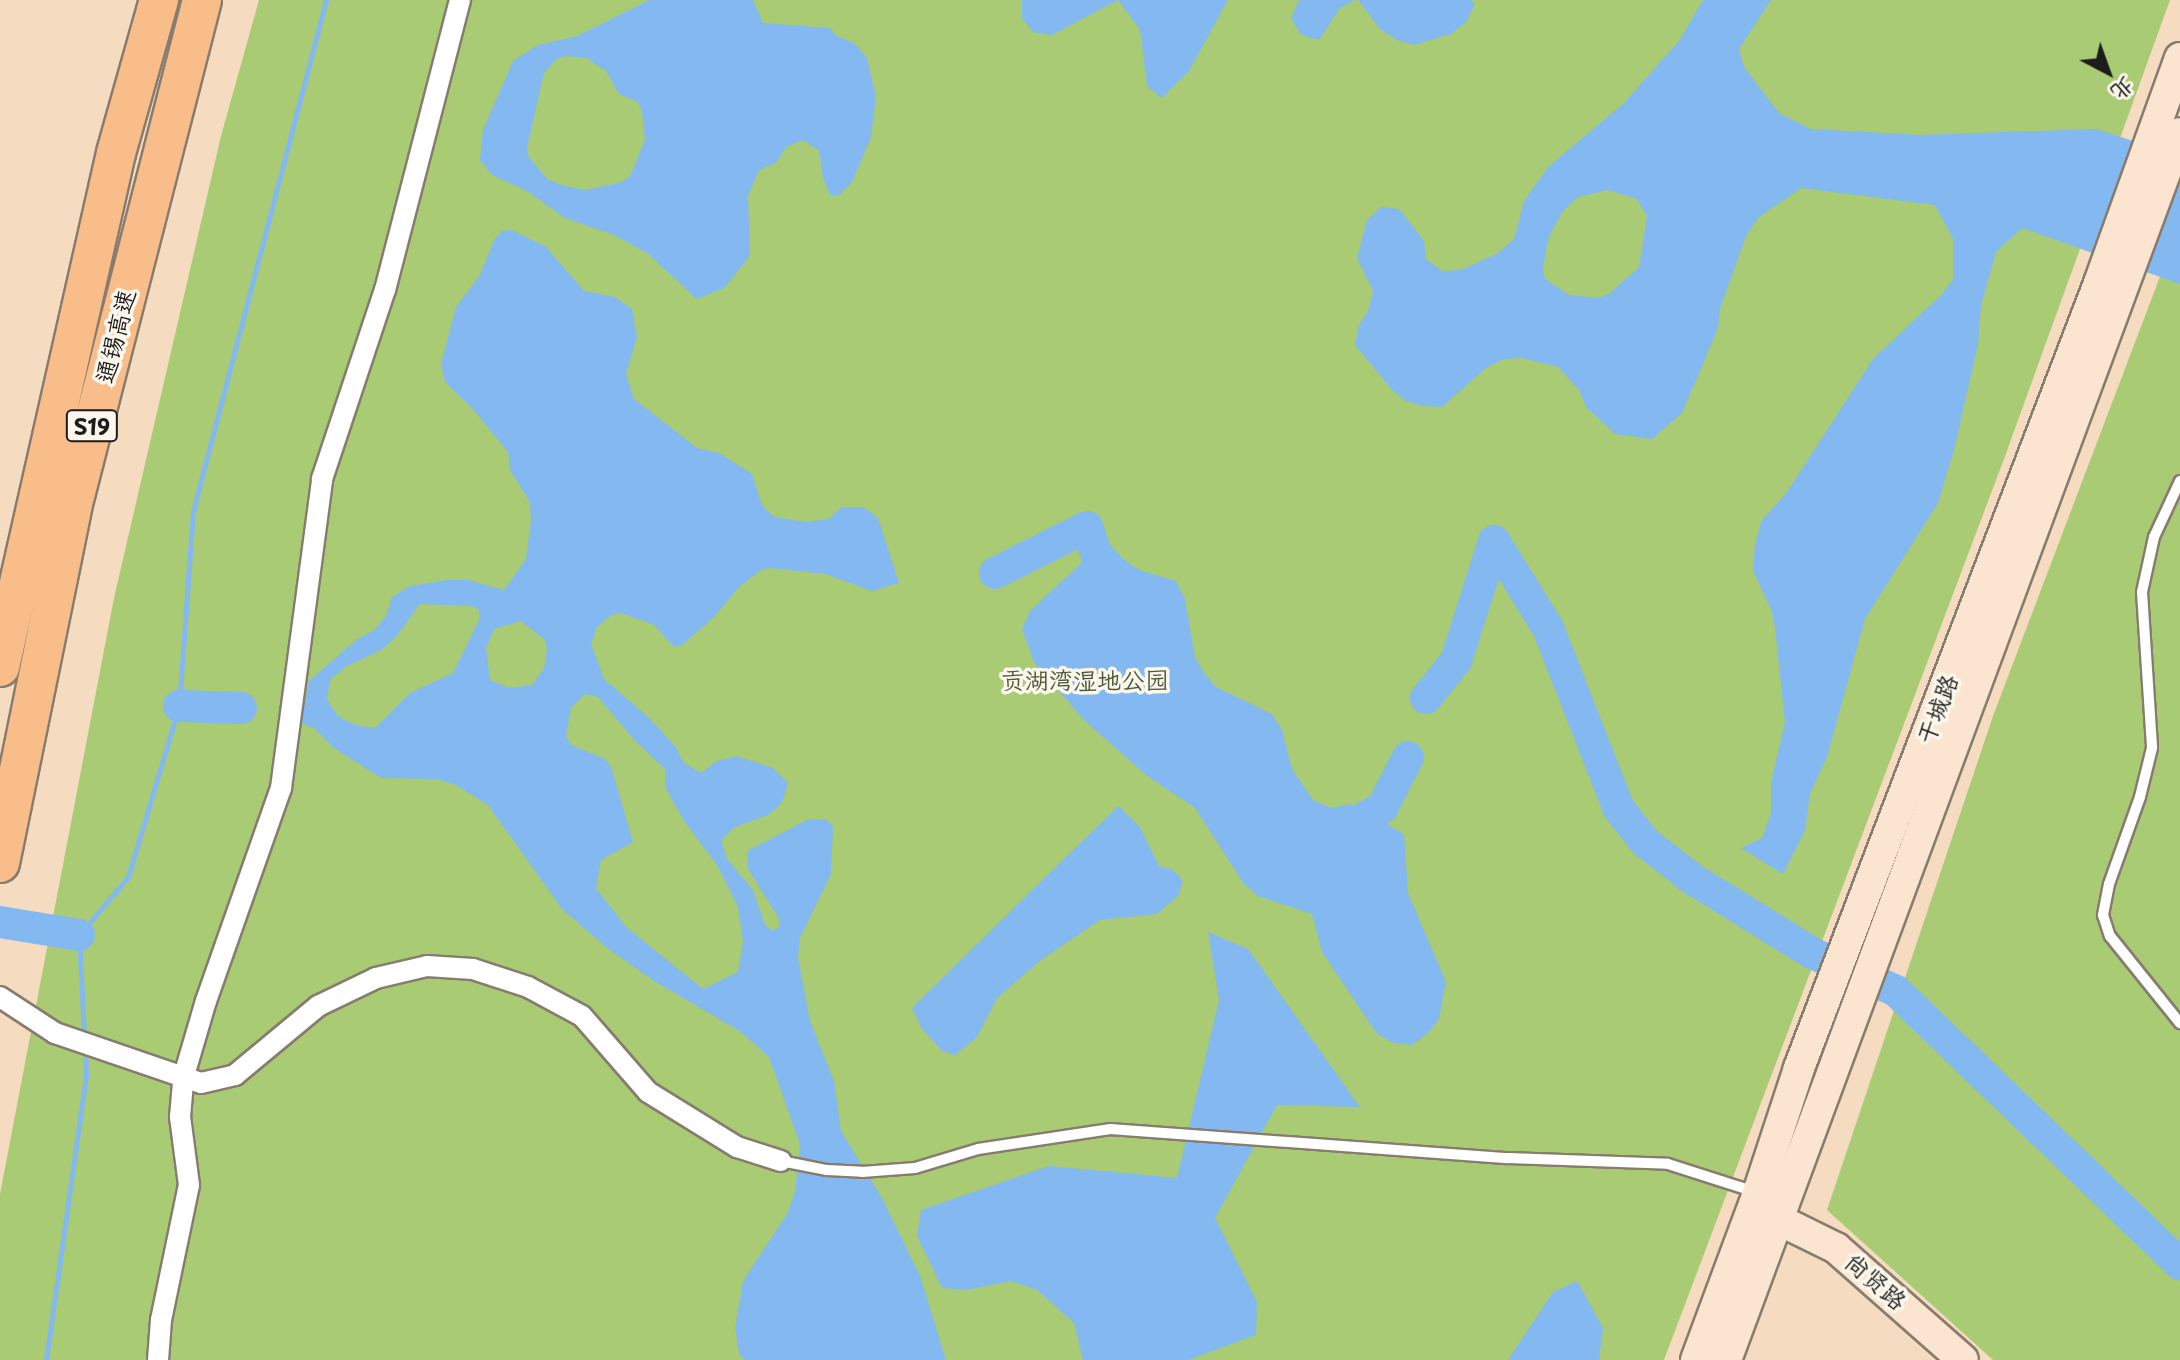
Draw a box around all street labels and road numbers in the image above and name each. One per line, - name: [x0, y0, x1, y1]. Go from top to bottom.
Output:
- street label: 通锡高速: [89, 286, 141, 386]
- road number: S19: [64, 408, 120, 444]
- street label: 干城路: [1911, 670, 1963, 748]
- street label: 尚贤路: [1839, 1247, 1913, 1315]

